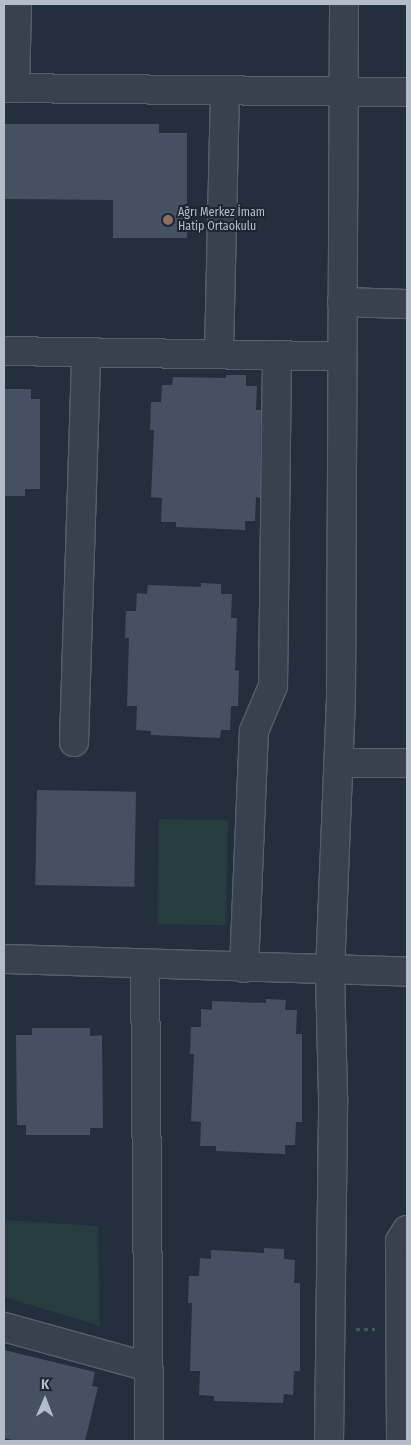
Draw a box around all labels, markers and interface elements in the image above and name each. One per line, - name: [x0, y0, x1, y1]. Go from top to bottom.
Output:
- place label: Ağrı Merkez İmam Hatip Ortaokulu: [178, 206, 265, 234]
- marker: Ağrı Merkez İmam Hatip Ortaokulu: [162, 214, 174, 226]
- north arrow: [20, 1375, 70, 1425]
- text: K: [41, 1376, 49, 1393]

